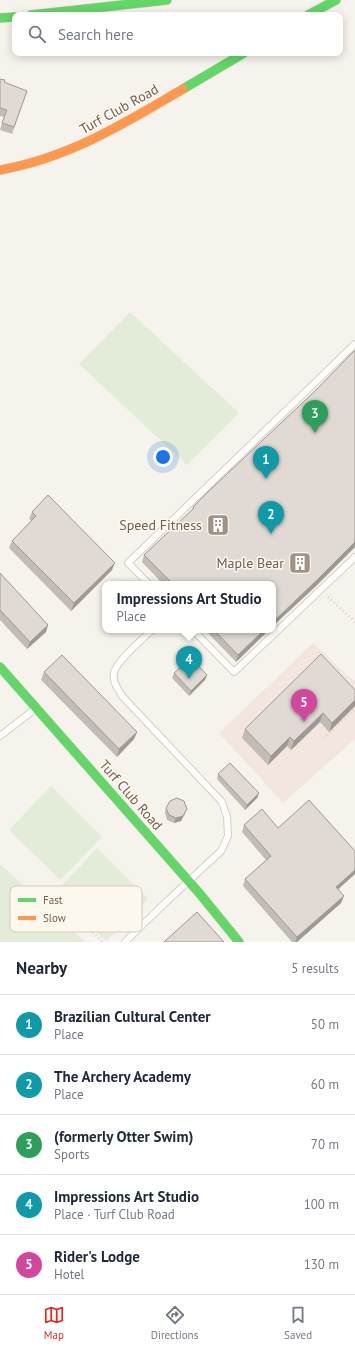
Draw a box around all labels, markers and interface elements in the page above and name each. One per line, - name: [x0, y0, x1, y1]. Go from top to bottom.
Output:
- search box: [12, 12, 343, 56]
- icon: search: [26, 23, 48, 45]
- text: Search here: [58, 25, 134, 44]
- street label: Turf Club Road: [76, 80, 162, 138]
- pin: 3: [302, 400, 328, 433]
- pin: 1: [253, 446, 279, 479]
- your location: [153, 447, 173, 467]
- pin: 2: [258, 501, 284, 534]
- building icon: Speed Fitness: [205, 512, 231, 538]
- place label: Speed Fitness: [119, 516, 202, 534]
- building icon: Maple Bear: [287, 550, 313, 576]
- place label: Maple Bear: [216, 554, 284, 572]
- popup: [102, 581, 276, 633]
- text: Impressions Art Studio: [116, 589, 262, 608]
- text: Place: [116, 608, 146, 625]
- pin: 4: [176, 646, 202, 679]
- pin: 5: [291, 689, 317, 722]
- street label: Turf Club Road: [96, 756, 166, 834]
- legend: [10, 886, 142, 932]
- text: Fast: [43, 893, 63, 907]
- text: Slow: [43, 911, 66, 925]
- text: Nearby: [16, 957, 67, 979]
- text: 5 results: [291, 960, 339, 977]
- text: Brazilian Cultural Center: [54, 1007, 211, 1026]
- text: 1: [25, 1016, 33, 1033]
- text: 50 m: [311, 1016, 339, 1033]
- text: Place: [54, 1026, 84, 1043]
- text: The Archery Academy: [54, 1067, 191, 1086]
- text: 2: [25, 1076, 33, 1093]
- text: 60 m: [311, 1076, 339, 1093]
- text: Place: [54, 1086, 84, 1103]
- text: (formerly Otter Swim): [54, 1127, 193, 1146]
- text: 3: [25, 1136, 33, 1153]
- text: 70 m: [311, 1136, 339, 1153]
- text: Sports: [54, 1146, 90, 1163]
- text: Impressions Art Studio: [54, 1187, 199, 1206]
- text: 4: [25, 1196, 33, 1213]
- text: 100 m: [304, 1196, 339, 1213]
- text: Place · Turf Club Road: [54, 1206, 175, 1223]
- text: Rider's Lodge: [54, 1247, 140, 1266]
- text: 5: [25, 1256, 33, 1273]
- text: 130 m: [304, 1256, 339, 1273]
- text: Hotel: [54, 1266, 84, 1283]
- tab: Map: [43, 1304, 65, 1342]
- tab: Directions: [151, 1304, 198, 1342]
- tab: Saved: [284, 1304, 312, 1342]

